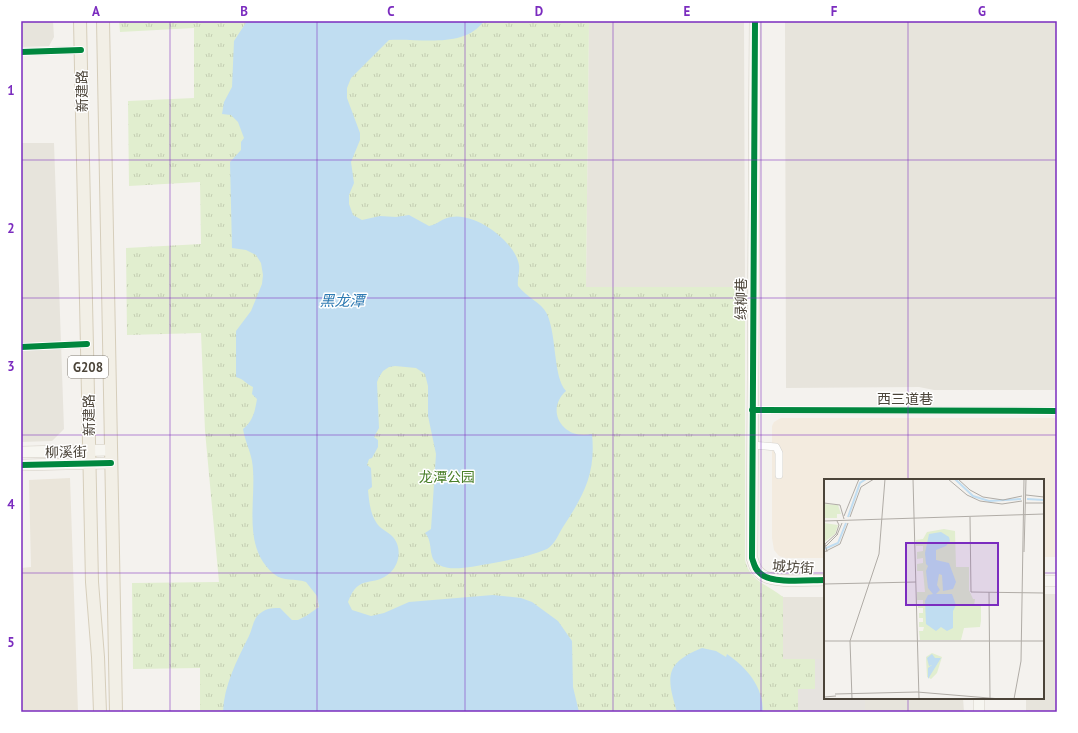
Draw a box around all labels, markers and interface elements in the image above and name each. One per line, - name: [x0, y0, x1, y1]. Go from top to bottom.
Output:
- text: A: [92, 3, 100, 20]
- text: B: [240, 3, 248, 20]
- text: C: [387, 3, 395, 20]
- text: D: [535, 3, 543, 20]
- text: E: [684, 3, 691, 20]
- text: F: [831, 3, 838, 20]
- text: G: [978, 3, 986, 20]
- street label: 新建路: [73, 70, 91, 112]
- text: 1: [7, 82, 15, 99]
- text: 2: [7, 220, 15, 237]
- street label: 绿柳巷: [732, 278, 750, 320]
- water label: 黑龙潭: [319, 291, 367, 310]
- road number: G208: [68, 356, 108, 378]
- text: 3: [7, 358, 15, 375]
- street label: 西三道巷: [877, 390, 933, 408]
- street label: 新建路: [80, 394, 98, 436]
- street label: 柳溪街: [45, 443, 87, 461]
- park label: 龙潭公园: [419, 468, 475, 486]
- inset map: [824, 479, 1044, 699]
- text: 4: [7, 496, 15, 513]
- street label: 城坊街: [771, 557, 815, 577]
- text: 5: [7, 634, 15, 651]

